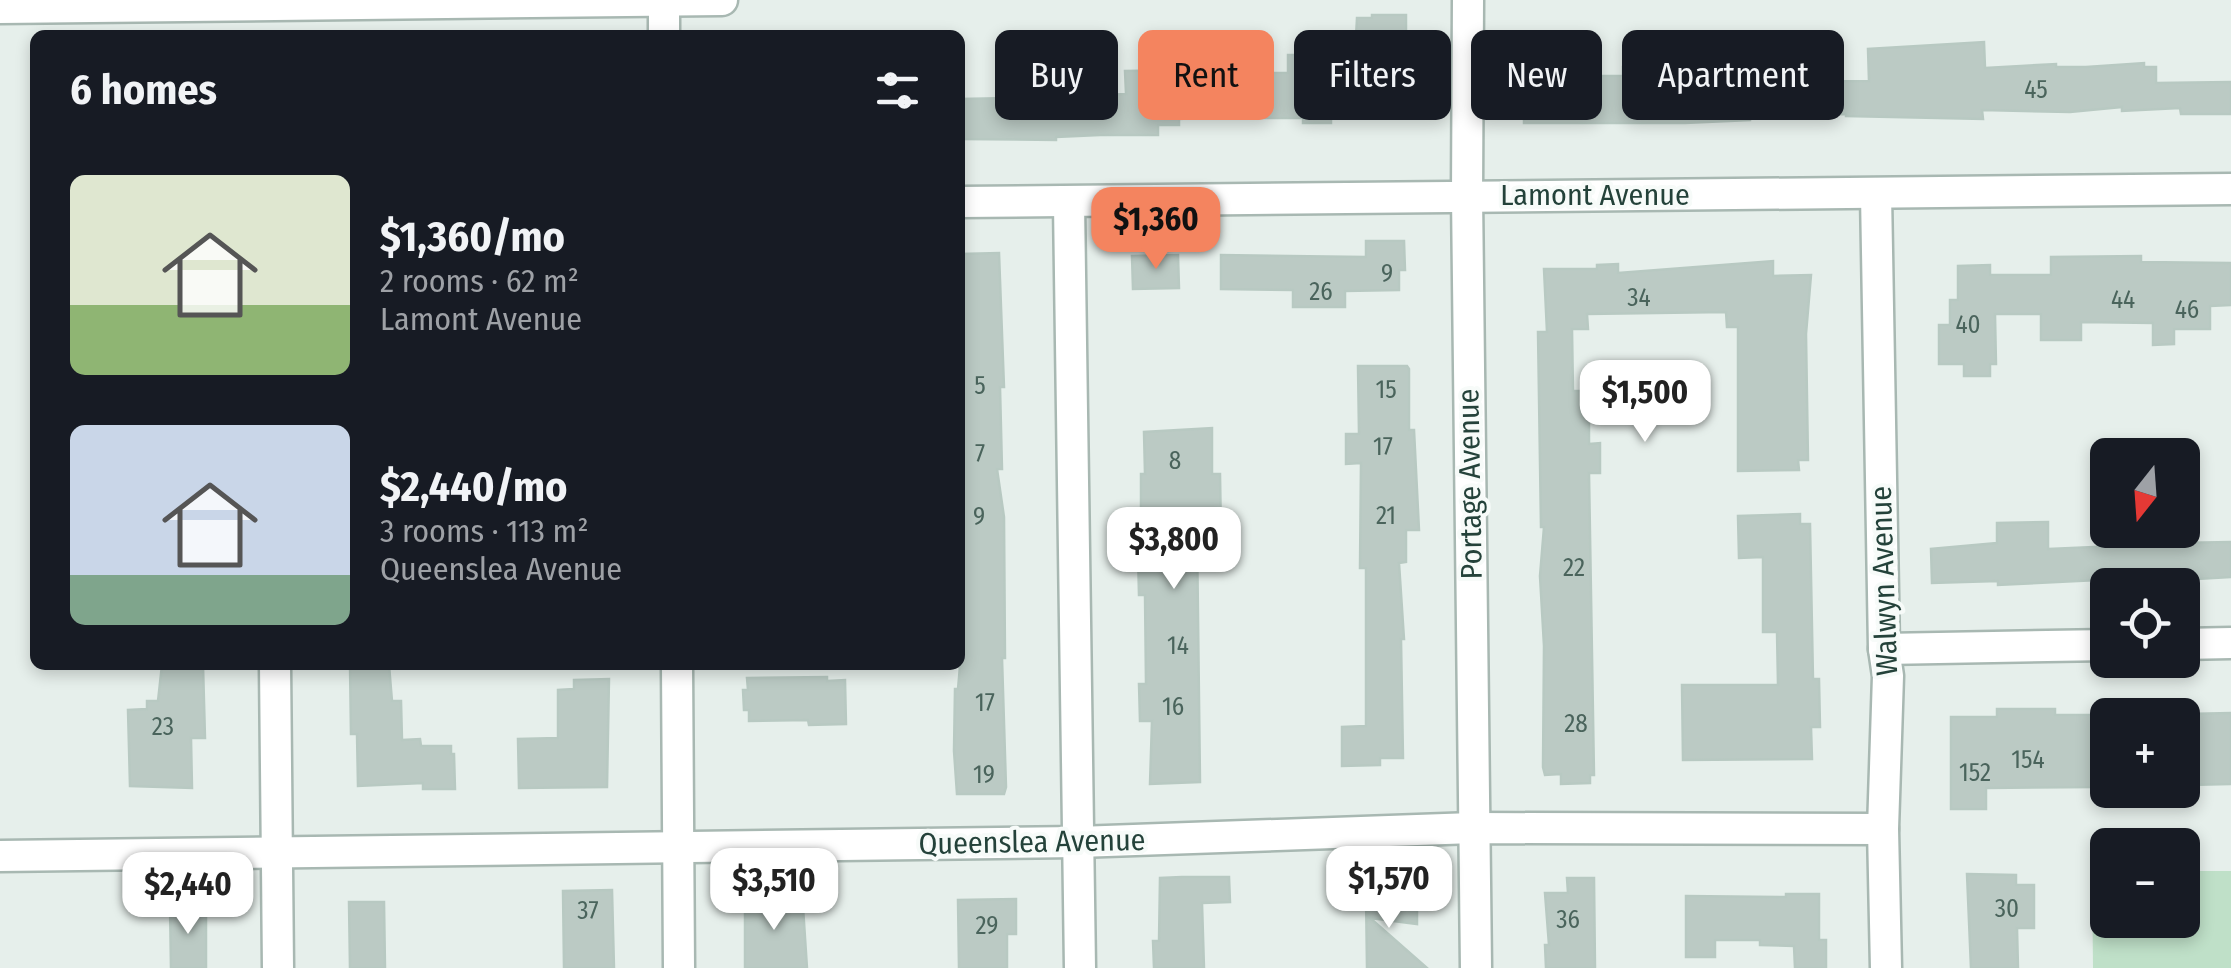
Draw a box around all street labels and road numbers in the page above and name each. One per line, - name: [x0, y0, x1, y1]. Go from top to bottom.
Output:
- street label: Lamont Avenue: [1500, 177, 1690, 213]
- street label: Portage Avenue: [1450, 388, 1490, 580]
- street label: Walwyn Avenue: [1863, 485, 1905, 677]
- street label: Queenslea Avenue: [918, 822, 1146, 862]

